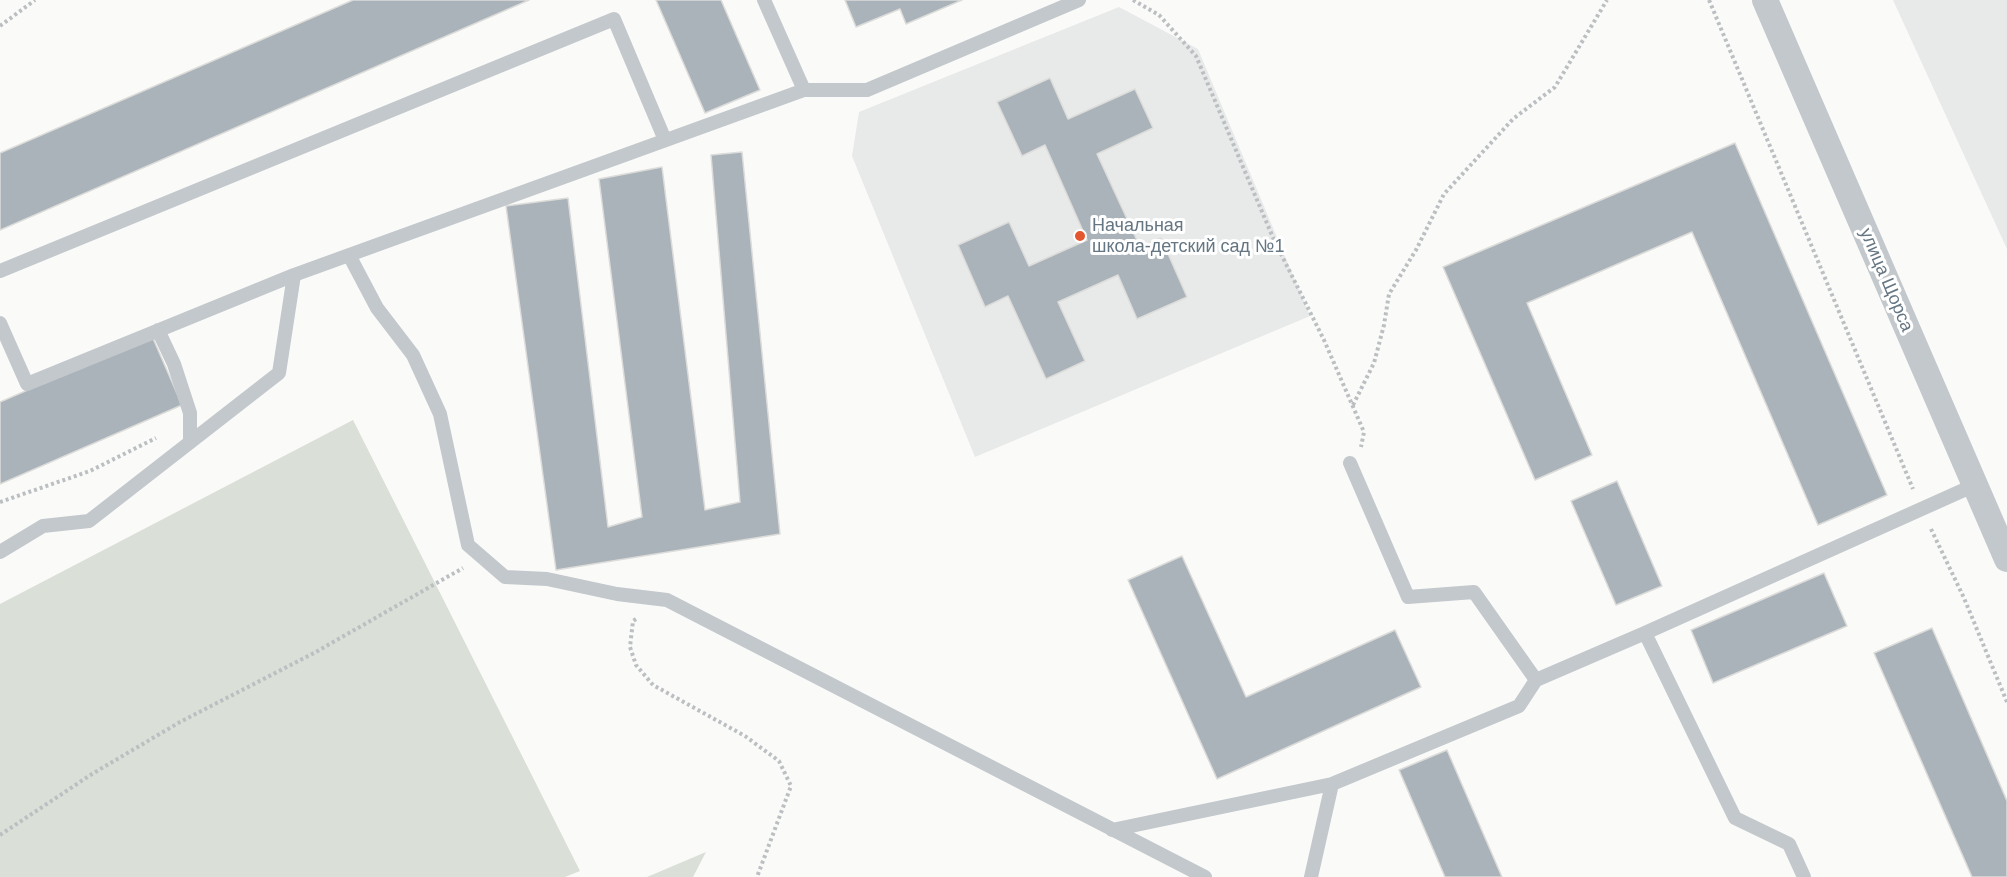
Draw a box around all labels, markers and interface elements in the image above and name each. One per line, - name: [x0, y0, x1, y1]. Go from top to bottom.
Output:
- place label: Начальная школа-детский сад №1: [1092, 215, 1284, 258]
- street label: улица Щорса: [1854, 225, 1918, 335]
- marker: Начальная школа-детский сад №1: [1073, 229, 1087, 243]

